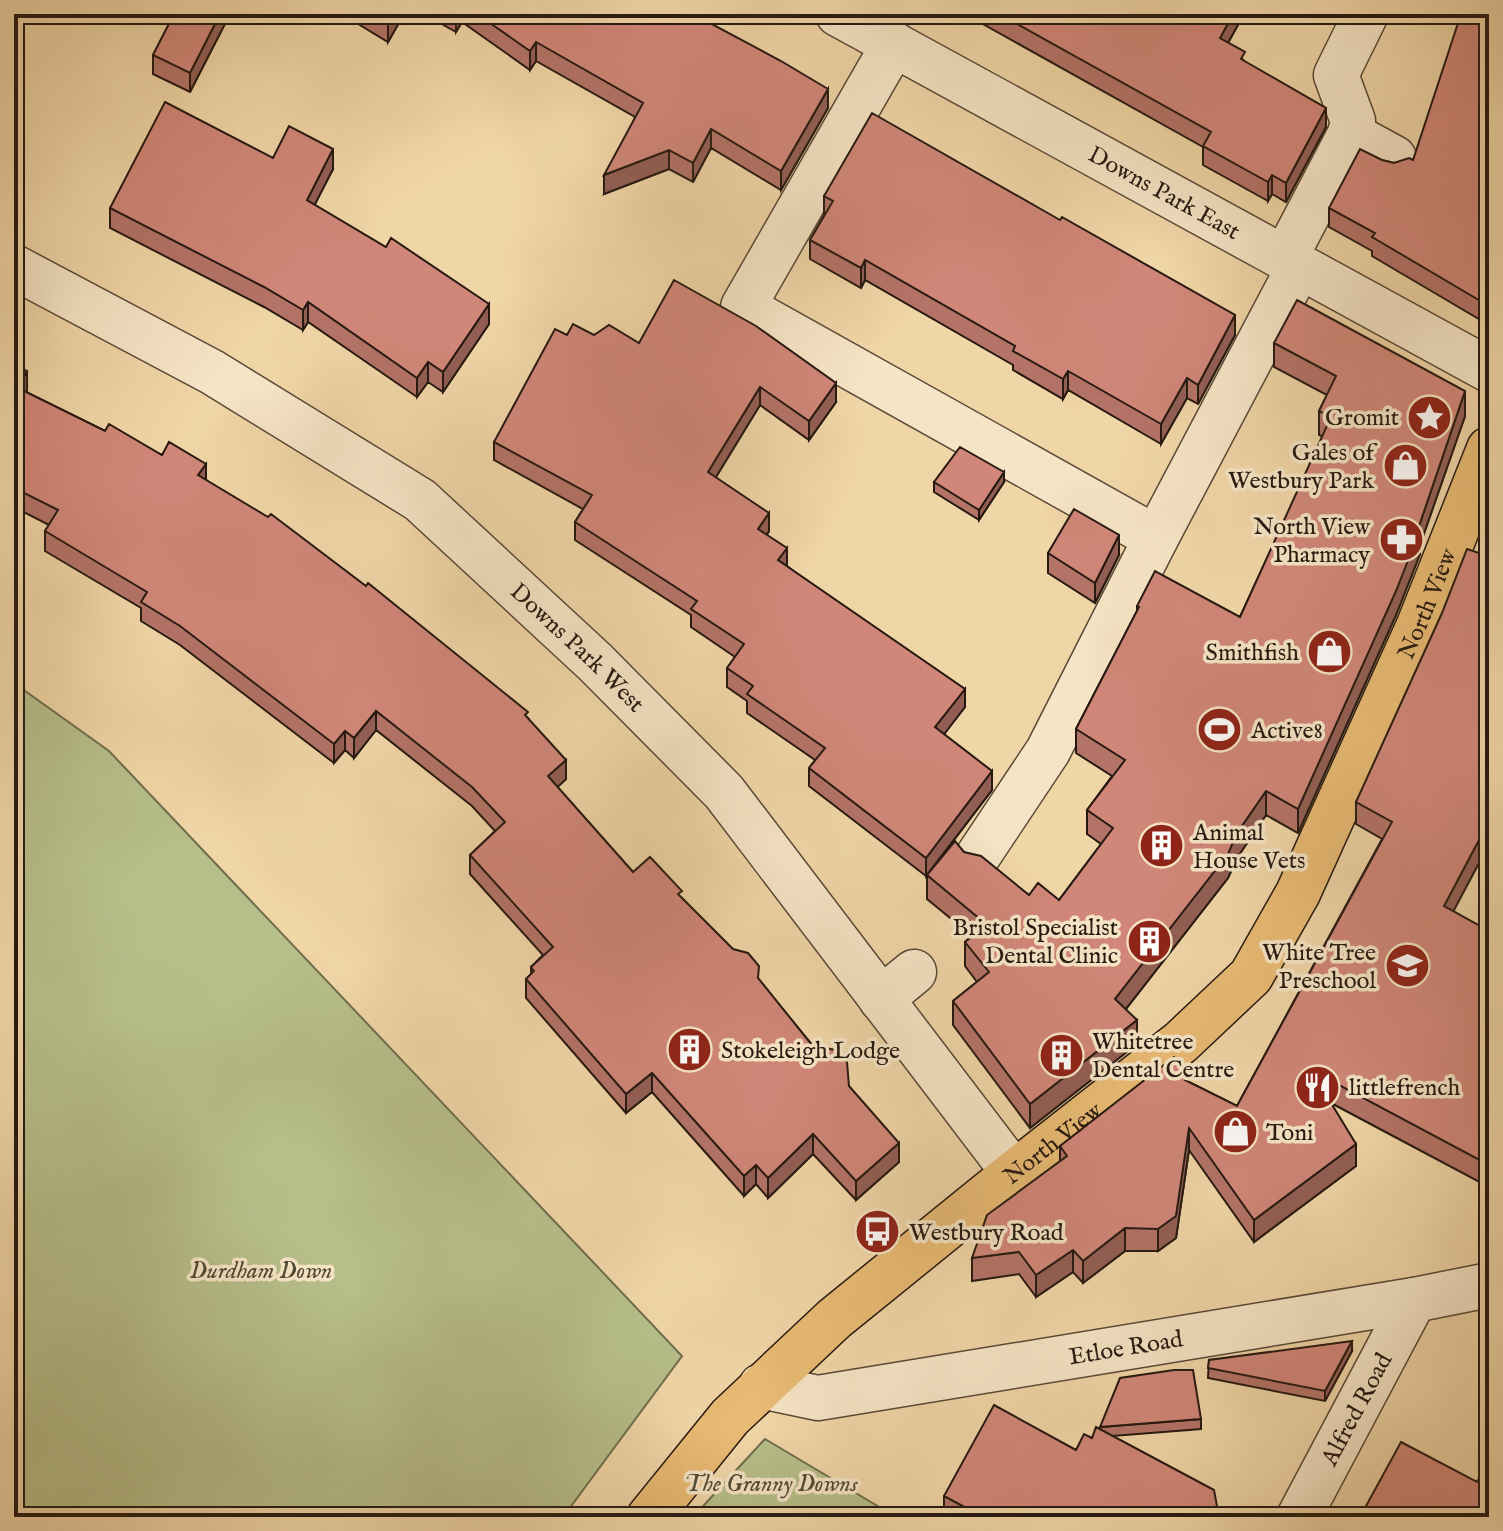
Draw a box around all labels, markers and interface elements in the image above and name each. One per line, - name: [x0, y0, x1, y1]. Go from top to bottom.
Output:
- street label: Downs Park East: [1082, 140, 1245, 248]
- place icon: Gromit: [1406, 393, 1454, 441]
- place label: Gromit: [1325, 403, 1399, 434]
- place label: Gales of Westbury Park: [1228, 438, 1378, 497]
- shop icon: Gales of Westbury Park: [1381, 442, 1429, 490]
- place label: North View Pharmacy: [1253, 512, 1371, 571]
- pharmacy icon: North View Pharmacy: [1377, 516, 1425, 564]
- street label: North View: [1392, 543, 1465, 665]
- street label: Downs Park West: [503, 577, 650, 720]
- shop icon: Smithfish: [1306, 628, 1354, 676]
- place label: Smithfish: [1206, 638, 1299, 669]
- sports icon: Active8: [1196, 706, 1244, 754]
- place label: Active8: [1250, 716, 1323, 747]
- place label: Animal House Vets: [1192, 818, 1305, 877]
- building icon: Animal House Vets: [1138, 822, 1186, 870]
- place label: Bristol Specialist Dental Clinic: [953, 913, 1118, 972]
- building icon: Bristol Specialist Dental Clinic: [1125, 917, 1173, 965]
- place label: White Tree Preschool: [1262, 938, 1376, 997]
- school or university icon: White Tree Preschool: [1383, 942, 1431, 990]
- building icon: Stokeleigh Lodge: [666, 1026, 714, 1074]
- place label: Whitetree Dental Centre: [1092, 1027, 1234, 1086]
- building icon: Whitetree Dental Centre: [1037, 1031, 1085, 1079]
- place label: Stokeleigh Lodge: [721, 1036, 900, 1067]
- restaurant icon: littlefrench: [1294, 1063, 1342, 1111]
- place label: littlefrench: [1349, 1073, 1460, 1104]
- street label: North View: [998, 1095, 1110, 1192]
- shop icon: Toni: [1211, 1108, 1259, 1156]
- place label: Toni: [1266, 1118, 1313, 1149]
- bus stop icon: Westbury Road: [854, 1208, 902, 1256]
- place label: Westbury Road: [909, 1218, 1064, 1249]
- park label: Durdham Down: [190, 1256, 332, 1287]
- street label: Etloe Road: [1067, 1324, 1185, 1374]
- street label: Alfred Road: [1314, 1348, 1400, 1473]
- park label: The Granny Downs: [685, 1469, 859, 1500]

